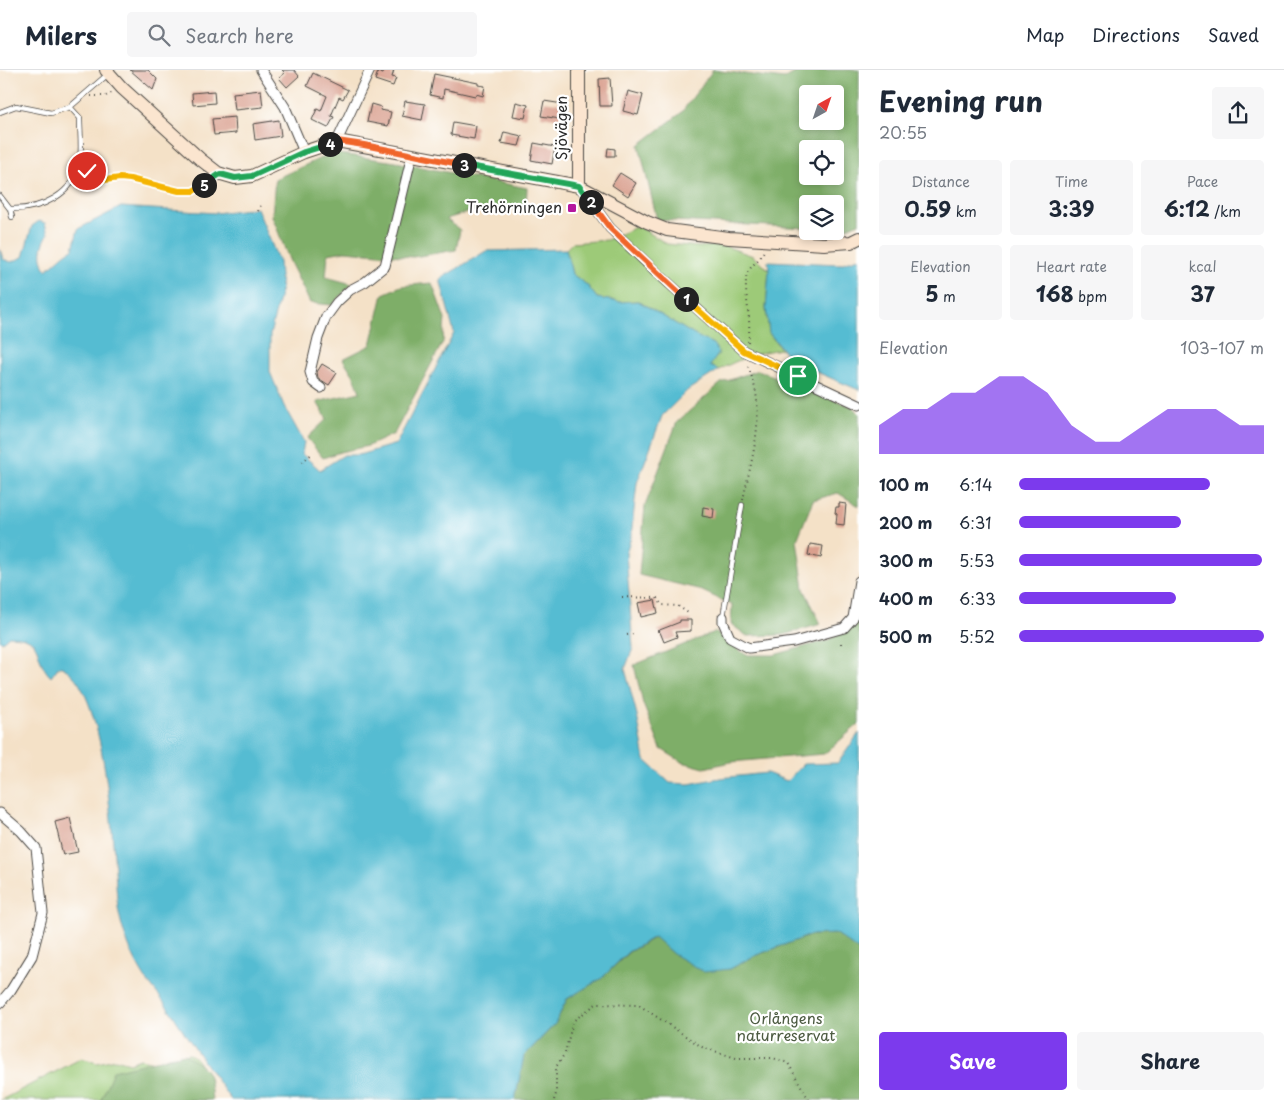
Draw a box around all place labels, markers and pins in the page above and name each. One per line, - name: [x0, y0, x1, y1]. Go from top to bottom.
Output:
- pin: 4: [318, 132, 342, 156]
- pin: [66, 150, 108, 192]
- pin: 3: [452, 152, 476, 178]
- pin: 5: [192, 172, 216, 198]
- pin: 2: [578, 190, 604, 214]
- place label: Trehörningen: [466, 195, 562, 218]
- marker: Trehörningen: [566, 202, 578, 214]
- pin: 1: [674, 286, 698, 312]
- pin: [777, 355, 819, 397]

